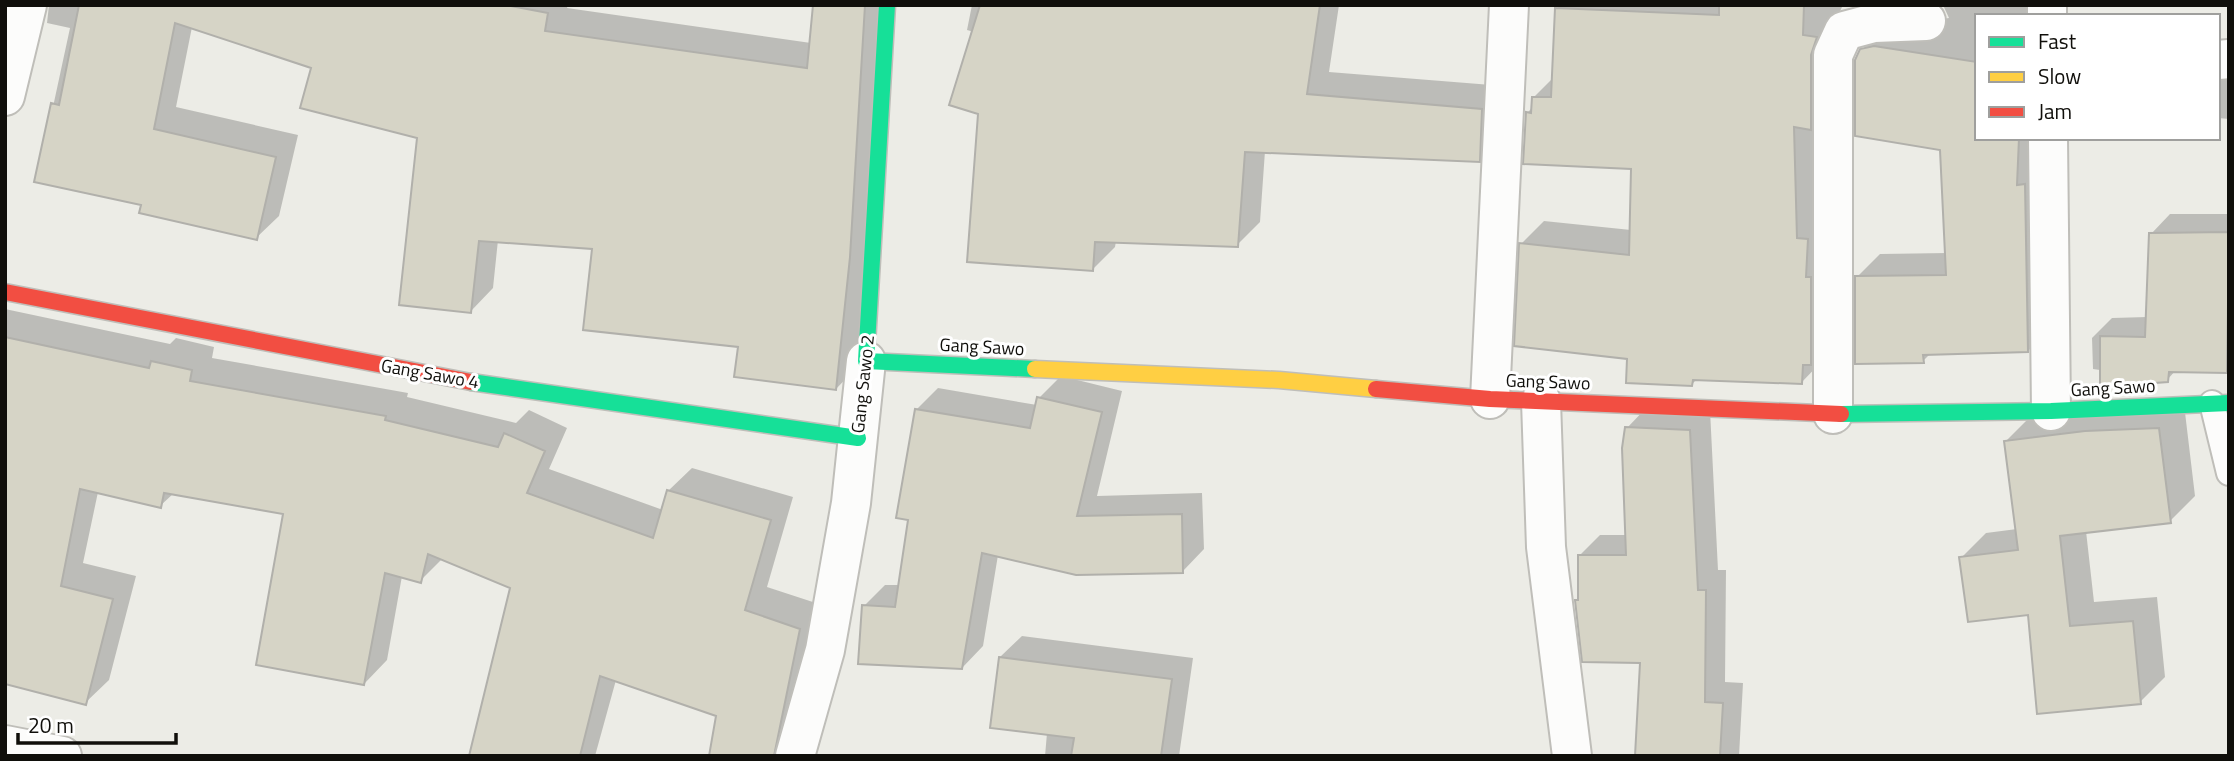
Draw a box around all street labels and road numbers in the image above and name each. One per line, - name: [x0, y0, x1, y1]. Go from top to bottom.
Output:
- street label: Gang Sawo: [939, 331, 1025, 362]
- street label: Gang Sawo 2: [844, 333, 881, 435]
- street label: Gang Sawo 4: [379, 352, 481, 395]
- street label: Gang Sawo: [1505, 367, 1591, 396]
- street label: Gang Sawo: [2070, 372, 2156, 403]

